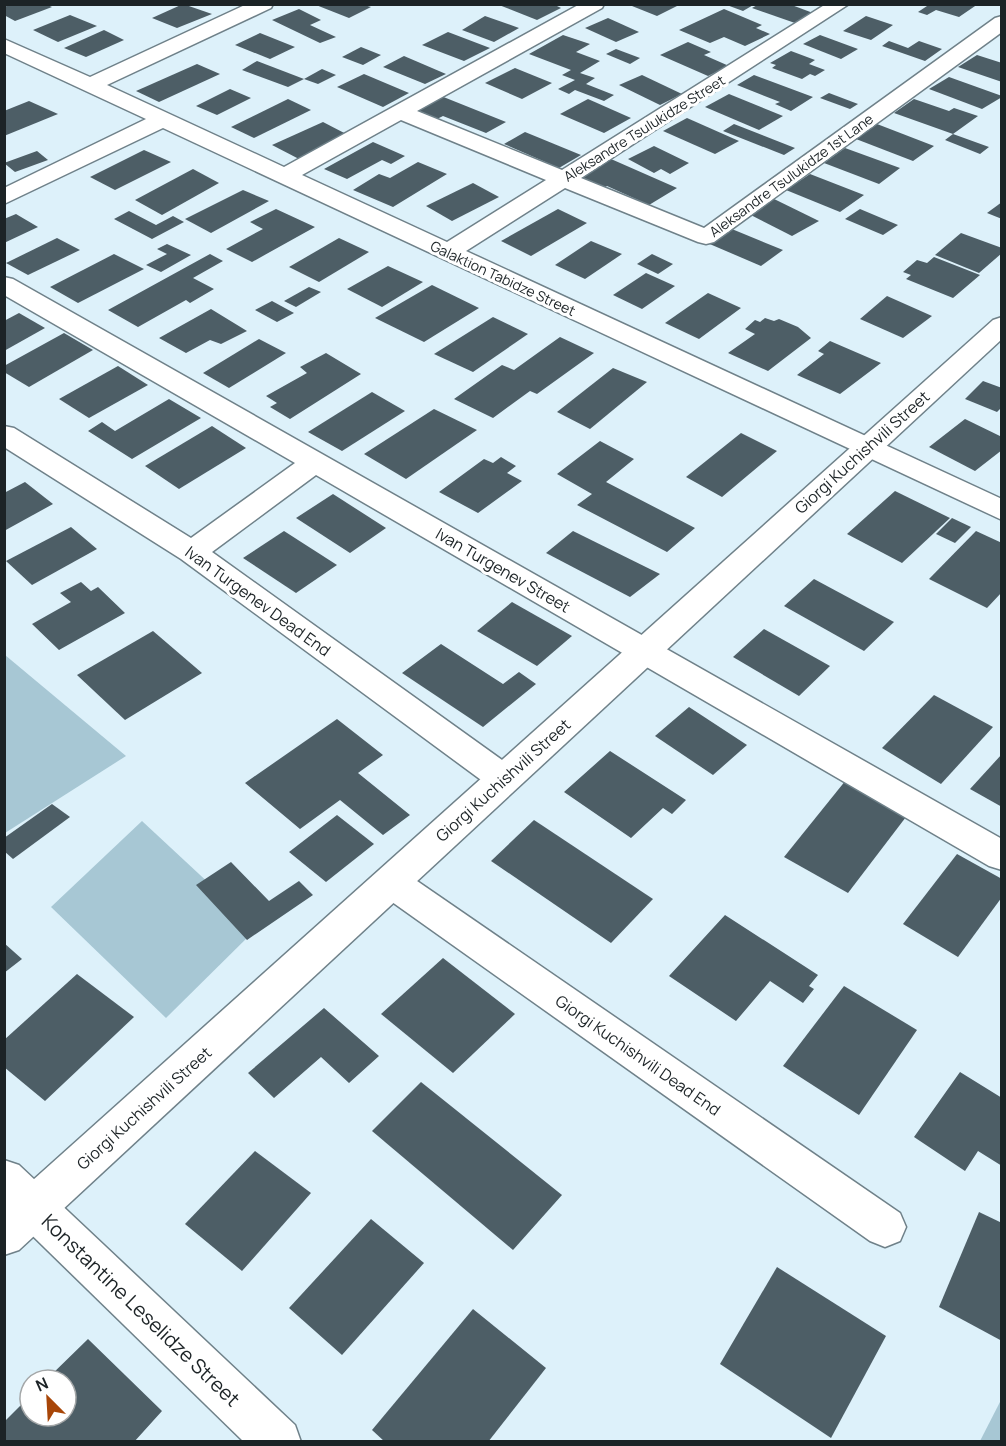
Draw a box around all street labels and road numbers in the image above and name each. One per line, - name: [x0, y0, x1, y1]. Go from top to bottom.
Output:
- street label: Aleksandre Tsulukidze Street: [560, 70, 729, 186]
- street label: Aleksandre Tsulukidze 1st Lane: [705, 109, 877, 241]
- street label: Galaktion Tabidze Street: [427, 236, 579, 320]
- street label: Giorgi Kuchishvili Street: [790, 386, 934, 518]
- street label: Ivan Turgenev Street: [432, 522, 574, 618]
- street label: Ivan Turgenev Dead End: [181, 541, 335, 661]
- street label: Giorgi Kuchishvili Street: [431, 714, 575, 846]
- street label: Giorgi Kuchishvili Dead End: [551, 990, 725, 1120]
- street label: Giorgi Kuchishvili Street: [72, 1042, 216, 1174]
- street label: Konstantine Leselidze Street: [36, 1208, 246, 1412]

